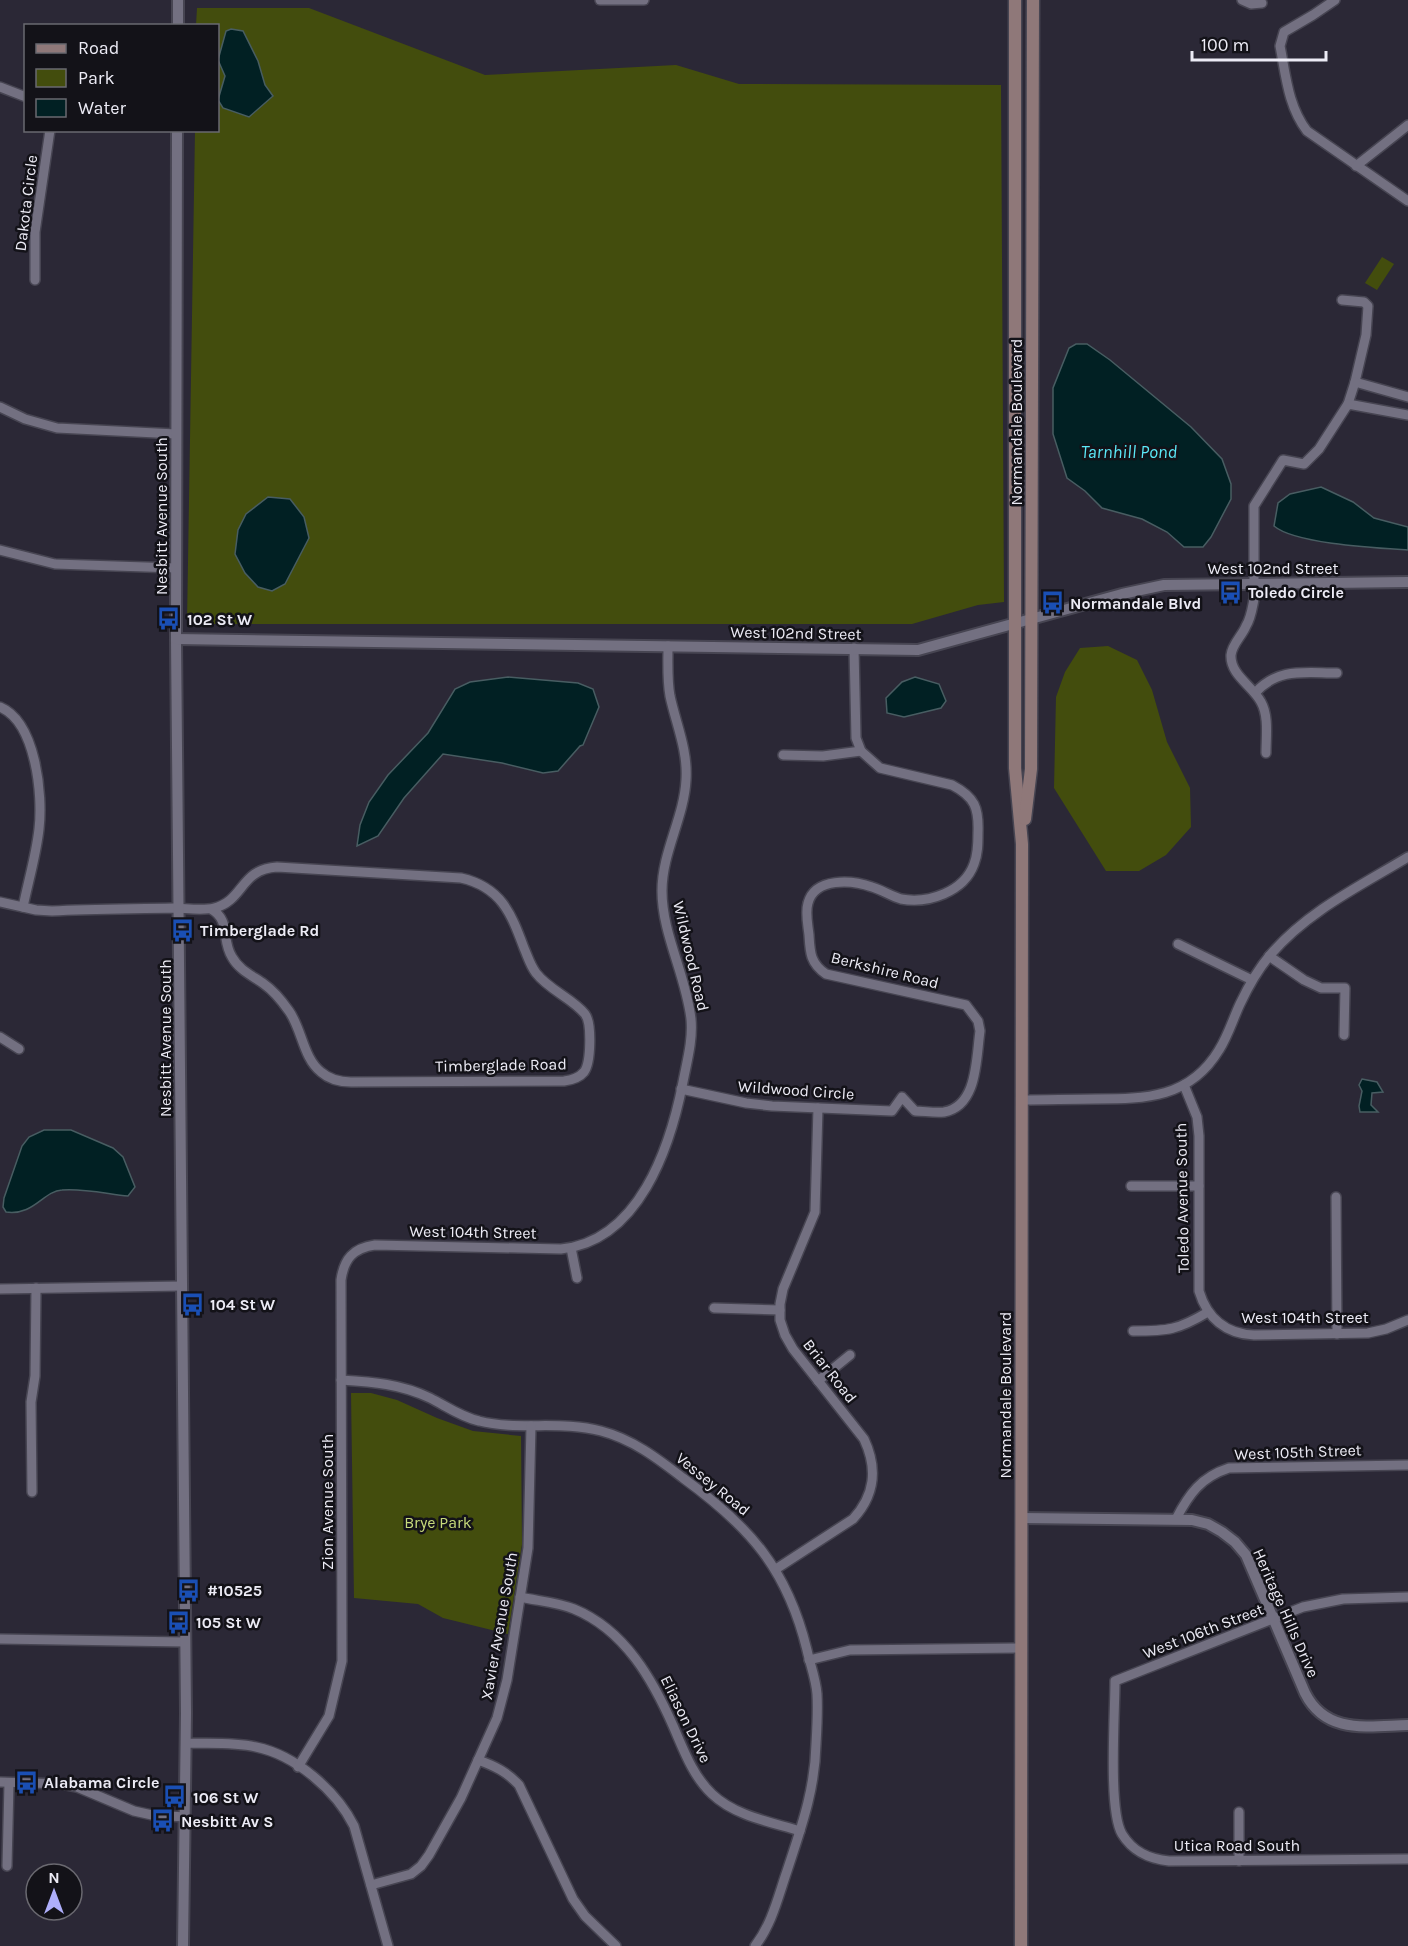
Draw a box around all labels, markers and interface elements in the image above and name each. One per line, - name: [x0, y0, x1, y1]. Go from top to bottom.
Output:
- legend: [24, 24, 219, 132]
- scale bar: [1192, 24, 1326, 62]
- text: 100 m: [1201, 34, 1249, 56]
- text: Road: [78, 37, 119, 59]
- text: Park: [78, 67, 115, 89]
- text: Water: [78, 97, 126, 119]
- street label: Dakota Circle: [11, 154, 41, 252]
- street label: Normandale Boulevard: [1007, 339, 1026, 505]
- street label: Nesbitt Avenue South: [152, 437, 171, 595]
- water label: Tarnhill Pond: [1081, 441, 1178, 463]
- street label: West 102nd Street: [1207, 559, 1339, 578]
- bus stop icon: Toledo Circle: [1217, 579, 1243, 605]
- place label: Toledo Circle: [1248, 583, 1344, 602]
- bus stop icon: Normandale Blvd: [1039, 590, 1065, 616]
- place label: Normandale Blvd: [1070, 594, 1201, 613]
- bus stop icon: 102 St W: [156, 606, 182, 632]
- place label: 102 St W: [187, 610, 252, 629]
- street label: West 102nd Street: [730, 622, 862, 644]
- street label: Wildwood Road: [669, 899, 713, 1013]
- bus stop icon: Timberglade Rd: [169, 917, 195, 943]
- place label: Timberglade Rd: [200, 921, 319, 940]
- street label: Berkshire Road: [829, 947, 941, 993]
- street label: Nesbitt Avenue South: [156, 959, 175, 1117]
- street label: Timberglade Road: [435, 1054, 567, 1076]
- street label: Wildwood Circle: [737, 1076, 855, 1104]
- street label: Toledo Avenue South: [1171, 1123, 1193, 1273]
- street label: West 104th Street: [409, 1221, 537, 1243]
- bus stop icon: 104 St W: [179, 1291, 205, 1317]
- place label: 104 St W: [210, 1295, 275, 1314]
- street label: West 104th Street: [1241, 1308, 1369, 1327]
- street label: Normandale Boulevard: [996, 1312, 1015, 1478]
- street label: Briar Road: [799, 1335, 861, 1407]
- street label: Zion Avenue South: [318, 1434, 337, 1570]
- street label: West 105th Street: [1234, 1440, 1362, 1464]
- street label: Vessey Road: [672, 1448, 754, 1520]
- park label: Brye Park: [404, 1513, 472, 1532]
- street label: Heritage Hills Drive: [1249, 1545, 1323, 1681]
- street label: Xavier Avenue South: [477, 1551, 521, 1701]
- bus stop icon: #10525: [176, 1577, 202, 1603]
- place label: #10525: [207, 1581, 262, 1600]
- street label: West 106th Street: [1140, 1599, 1266, 1663]
- bus stop icon: 105 St W: [165, 1609, 191, 1635]
- place label: 105 St W: [196, 1613, 261, 1632]
- street label: Eliason Drive: [657, 1672, 715, 1766]
- bus stop icon: Alabama Circle: [13, 1769, 39, 1795]
- place label: Alabama Circle: [44, 1773, 160, 1792]
- bus stop icon: 106 St W: [162, 1784, 188, 1810]
- place label: 106 St W: [193, 1788, 258, 1807]
- bus stop icon: Nesbitt Av S: [150, 1808, 176, 1834]
- place label: Nesbitt Av S: [181, 1812, 273, 1831]
- street label: Utica Road South: [1174, 1836, 1300, 1855]
- north arrow: [24, 1862, 84, 1922]
- text: N: [48, 1868, 60, 1887]

